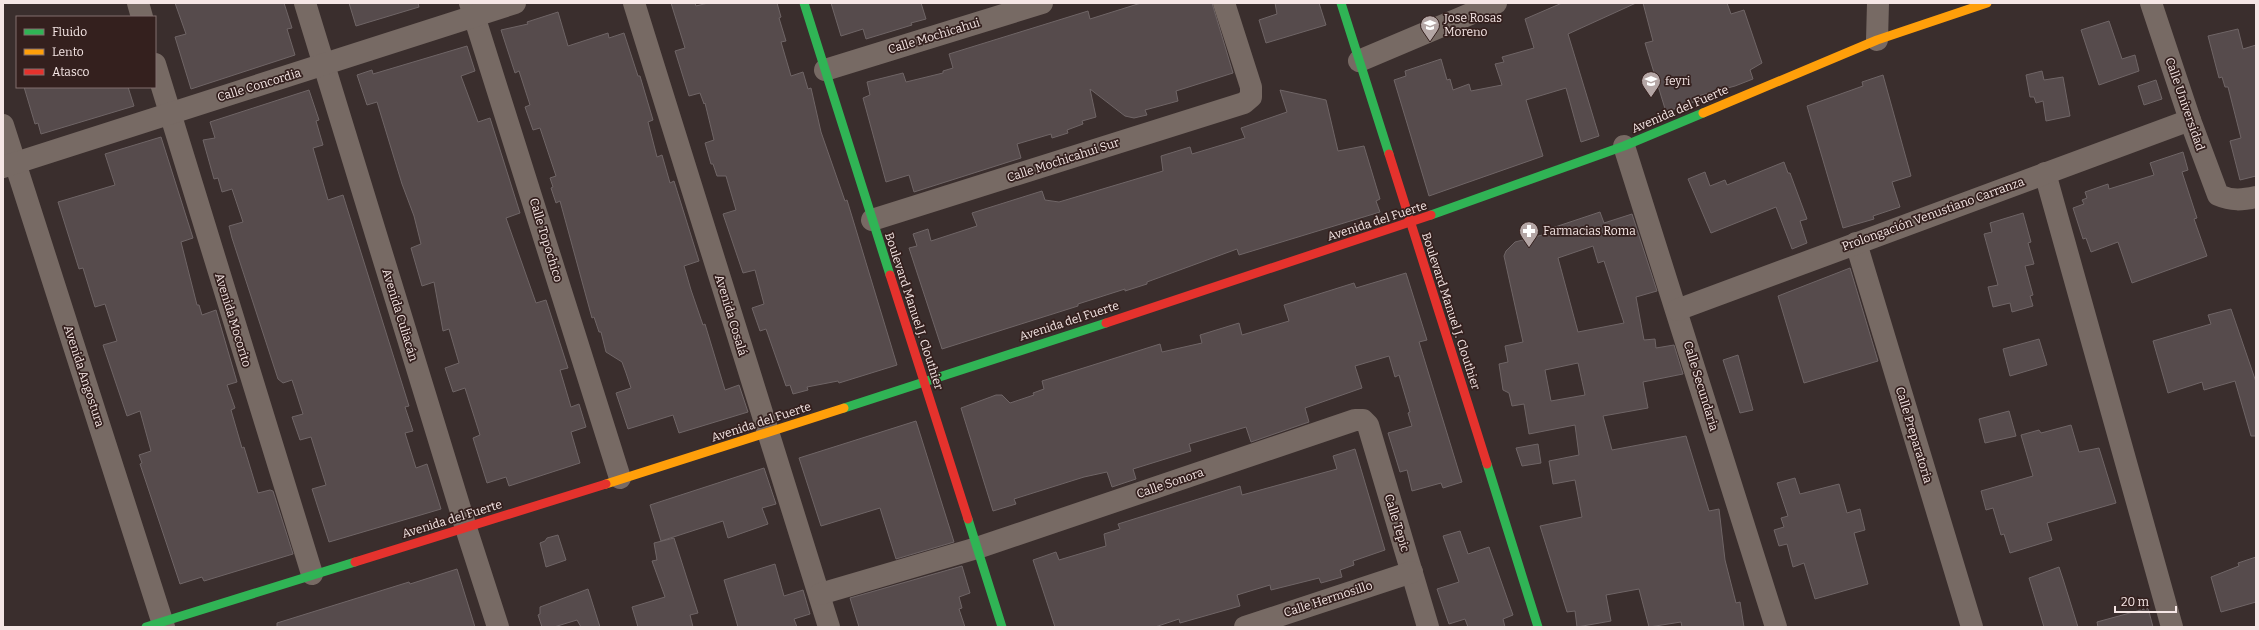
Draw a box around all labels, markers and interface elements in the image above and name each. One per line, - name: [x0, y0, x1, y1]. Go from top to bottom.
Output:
- place label: Jose Rosas Moreno: [1443, 11, 1502, 39]
- school or university icon: Jose Rosas Moreno: [1419, 14, 1441, 42]
- street label: Calle Mochicahui: [886, 15, 982, 57]
- legend: [16, 16, 156, 88]
- text: Fluido: [52, 25, 87, 39]
- text: Lento: [52, 45, 84, 59]
- street label: Calle Universidad: [2162, 56, 2208, 152]
- text: Atasco: [52, 65, 90, 79]
- street label: Calle Concordia: [215, 65, 303, 104]
- school or university icon: feyri: [1640, 70, 1662, 98]
- place label: feyri: [1665, 74, 1691, 88]
- street label: Avenida del Fuerte: [1629, 82, 1731, 136]
- street label: Calle Mochicahui Sur: [1005, 135, 1122, 185]
- street label: Prolongación Venustiano Carranza: [1840, 174, 2027, 254]
- street label: Calle Topochico: [527, 196, 565, 284]
- street label: Avenida del Fuerte: [1325, 198, 1429, 244]
- pharmacy icon: Farmacias Roma: [1518, 220, 1540, 248]
- place label: Farmacias Roma: [1543, 224, 1636, 238]
- street label: Boulevard Manuel J. Clouthier: [882, 231, 946, 392]
- street label: Boulevard Manuel J. Clouthier: [1419, 231, 1483, 392]
- street label: Avenida Culiacán: [379, 267, 421, 363]
- street label: Avenida Mocorito: [212, 271, 254, 369]
- street label: Avenida Cosalá: [712, 273, 750, 358]
- street label: Avenida del Fuerte: [1017, 298, 1121, 344]
- street label: Avenida Angostura: [61, 323, 107, 429]
- street label: Calle Secundaria: [1681, 339, 1721, 433]
- street label: Calle Preparatoria: [1893, 385, 1935, 485]
- street label: Avenida del Fuerte: [709, 399, 813, 445]
- street label: Calle Sonora: [1135, 465, 1206, 501]
- street label: Calle Tepic: [1382, 492, 1412, 554]
- street label: Avenida del Fuerte: [400, 497, 504, 541]
- street label: Calle Hermosillo: [1282, 578, 1374, 620]
- scale bar: [2115, 588, 2176, 614]
- text: 20 m: [2121, 595, 2150, 609]

